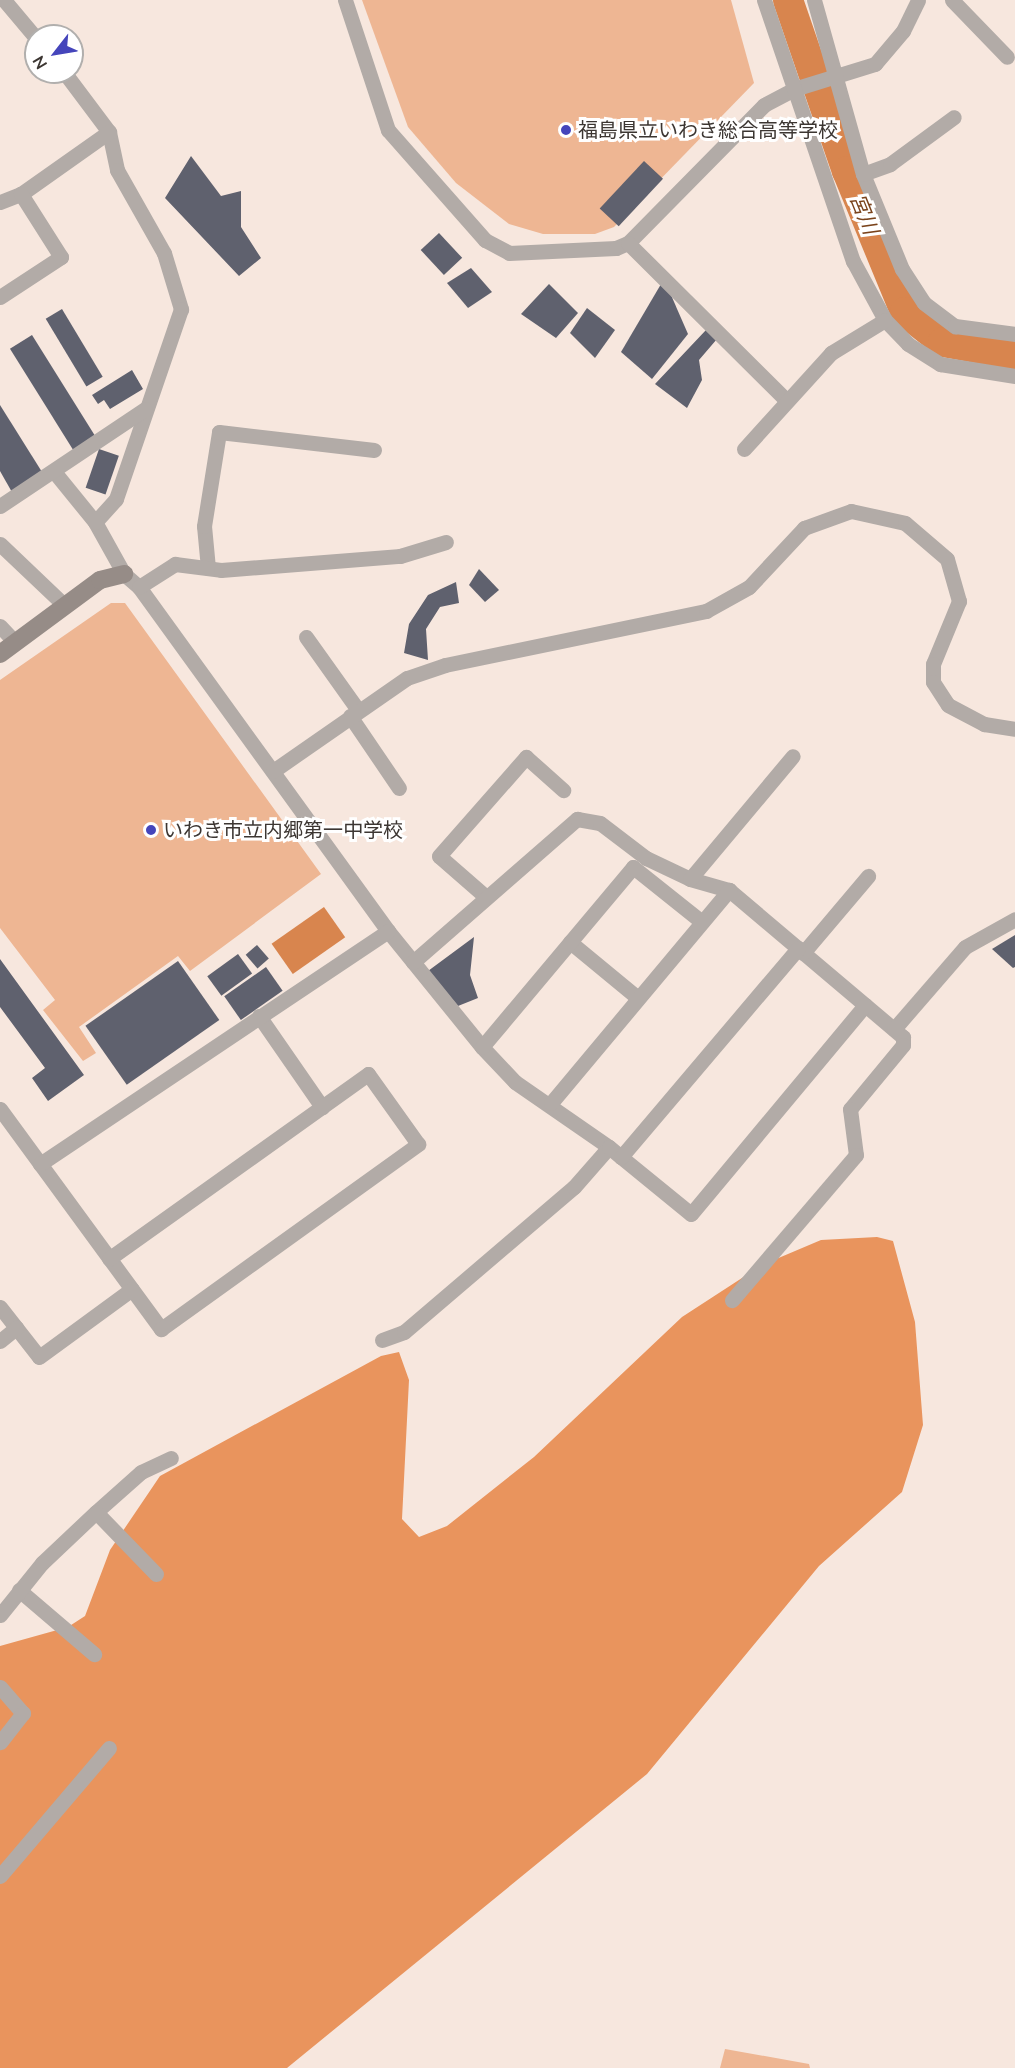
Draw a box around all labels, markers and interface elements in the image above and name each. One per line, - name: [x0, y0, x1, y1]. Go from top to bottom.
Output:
- north arrow: [24, 24, 84, 84]
- text: N: [28, 51, 53, 73]
- place label: 福島県立いわき総合高等学校: [578, 118, 838, 142]
- marker: 福島県立いわき総合高等学校: [559, 123, 573, 137]
- water label: 宮川: [844, 190, 884, 238]
- place label: いわき市立内郷第一中学校: [163, 818, 403, 842]
- marker: いわき市立内郷第一中学校: [144, 823, 158, 837]

